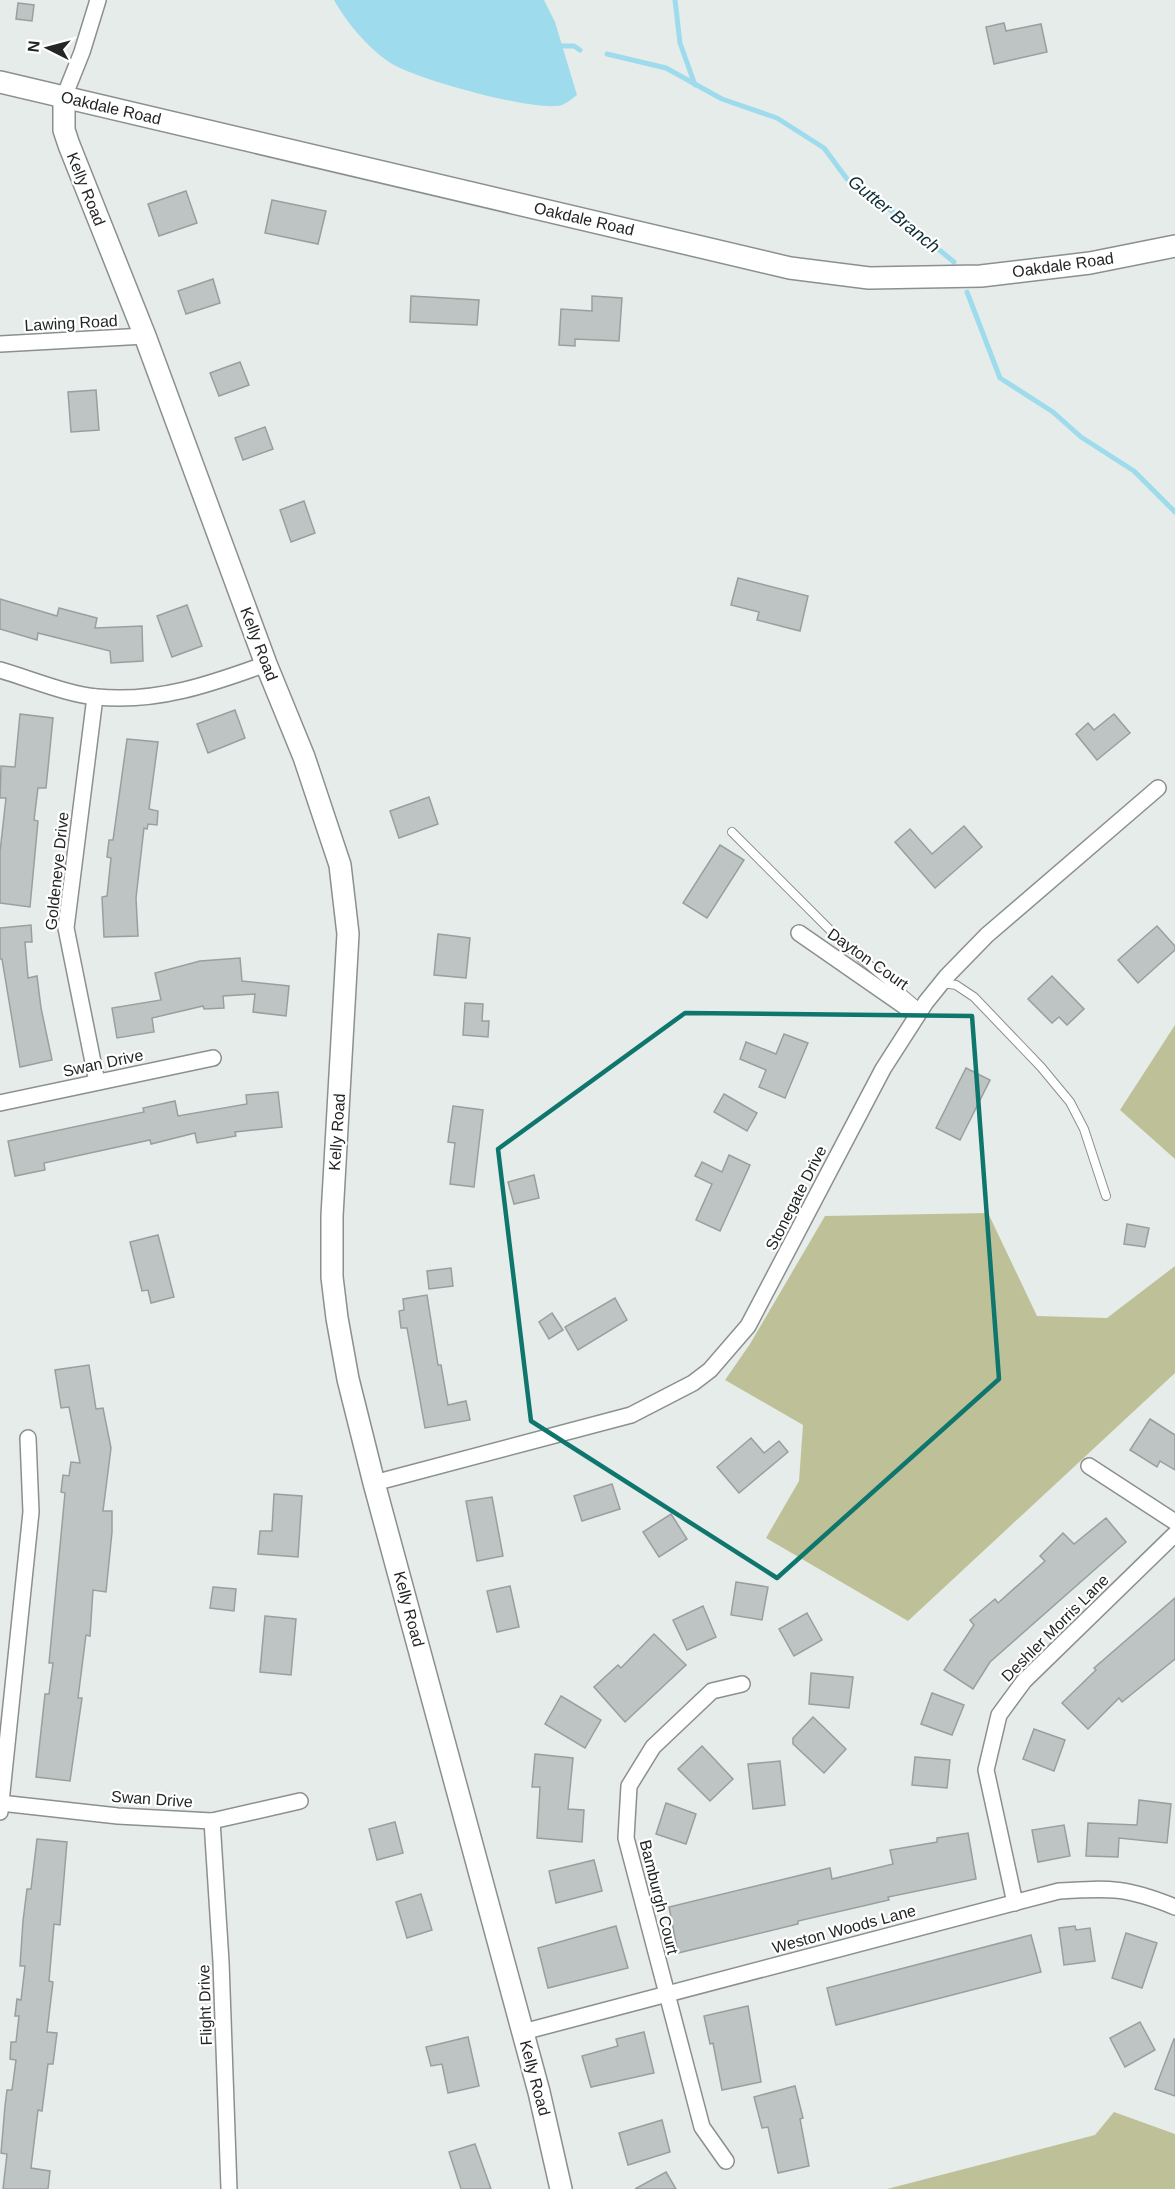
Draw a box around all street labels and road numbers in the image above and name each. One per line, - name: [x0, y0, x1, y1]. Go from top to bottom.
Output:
- street label: Oakdale Road: [59, 88, 163, 128]
- street label: Kelly Road: [64, 150, 108, 228]
- street label: Oakdale Road: [532, 199, 636, 239]
- street label: Oakdale Road: [1011, 249, 1115, 281]
- street label: Lawing Road: [24, 312, 118, 334]
- street label: Kelly Road: [237, 605, 281, 683]
- street label: Goldeneye Drive: [42, 811, 72, 931]
- street label: Dayton Court: [825, 925, 912, 993]
- street label: Swan Drive: [61, 1046, 145, 1080]
- street label: Kelly Road: [326, 1093, 348, 1171]
- street label: Stonegate Drive: [762, 1143, 830, 1253]
- street label: Kelly Road: [391, 1569, 427, 1649]
- street label: Deshler Morris Lane: [998, 1571, 1112, 1685]
- street label: Swan Drive: [111, 1788, 193, 1810]
- street label: Bamburgh Court: [637, 1838, 682, 1957]
- street label: Weston Woods Lane: [770, 1902, 918, 1956]
- street label: Flight Drive: [195, 1964, 215, 2046]
- street label: Kelly Road: [517, 2038, 553, 2118]

